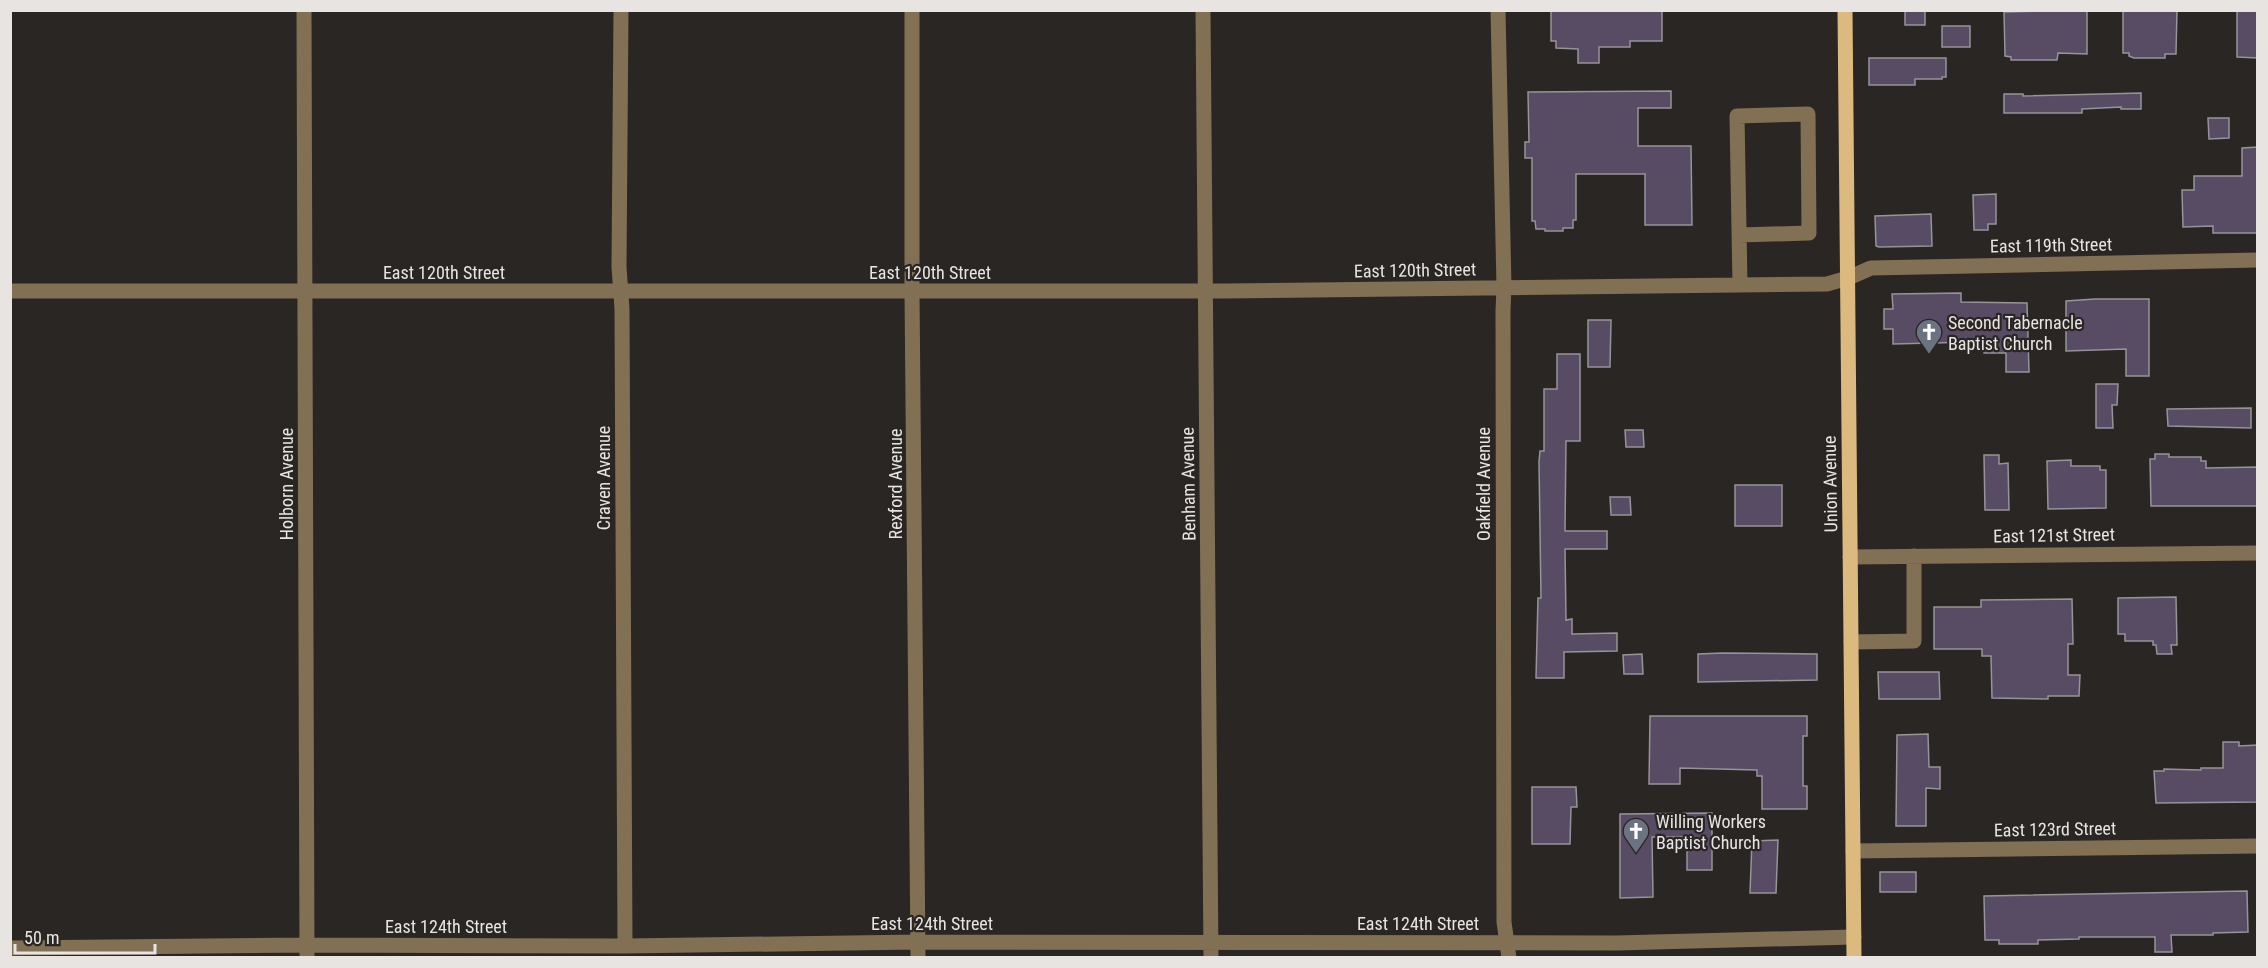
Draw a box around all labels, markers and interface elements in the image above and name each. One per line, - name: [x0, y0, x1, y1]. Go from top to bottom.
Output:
- street label: East 119th Street: [1990, 233, 2112, 257]
- street label: East 120th Street: [1354, 258, 1476, 282]
- street label: East 120th Street: [383, 262, 505, 283]
- street label: East 120th Street: [869, 262, 991, 283]
- place label: Second Tabernacle Baptist Church: [1948, 312, 2083, 354]
- church icon: Second Tabernacle Baptist Church: [1914, 317, 1944, 355]
- street label: Craven Avenue: [593, 426, 614, 530]
- street label: Benham Avenue: [1177, 427, 1199, 541]
- street label: Oakfield Avenue: [1473, 427, 1494, 541]
- street label: Holborn Avenue: [276, 428, 297, 540]
- street label: Rexford Avenue: [885, 429, 906, 539]
- street label: Union Avenue: [1819, 435, 1841, 533]
- street label: East 121st Street: [1993, 523, 2115, 547]
- place label: Willing Workers Baptist Church: [1656, 811, 1766, 853]
- church icon: Willing Workers Baptist Church: [1621, 816, 1651, 854]
- street label: East 123rd Street: [1994, 817, 2116, 841]
- street label: East 124th Street: [871, 913, 993, 934]
- street label: East 124th Street: [1357, 913, 1479, 934]
- street label: East 124th Street: [385, 916, 507, 937]
- scale bar: [15, 917, 154, 955]
- text: 50 m: [24, 927, 59, 948]

